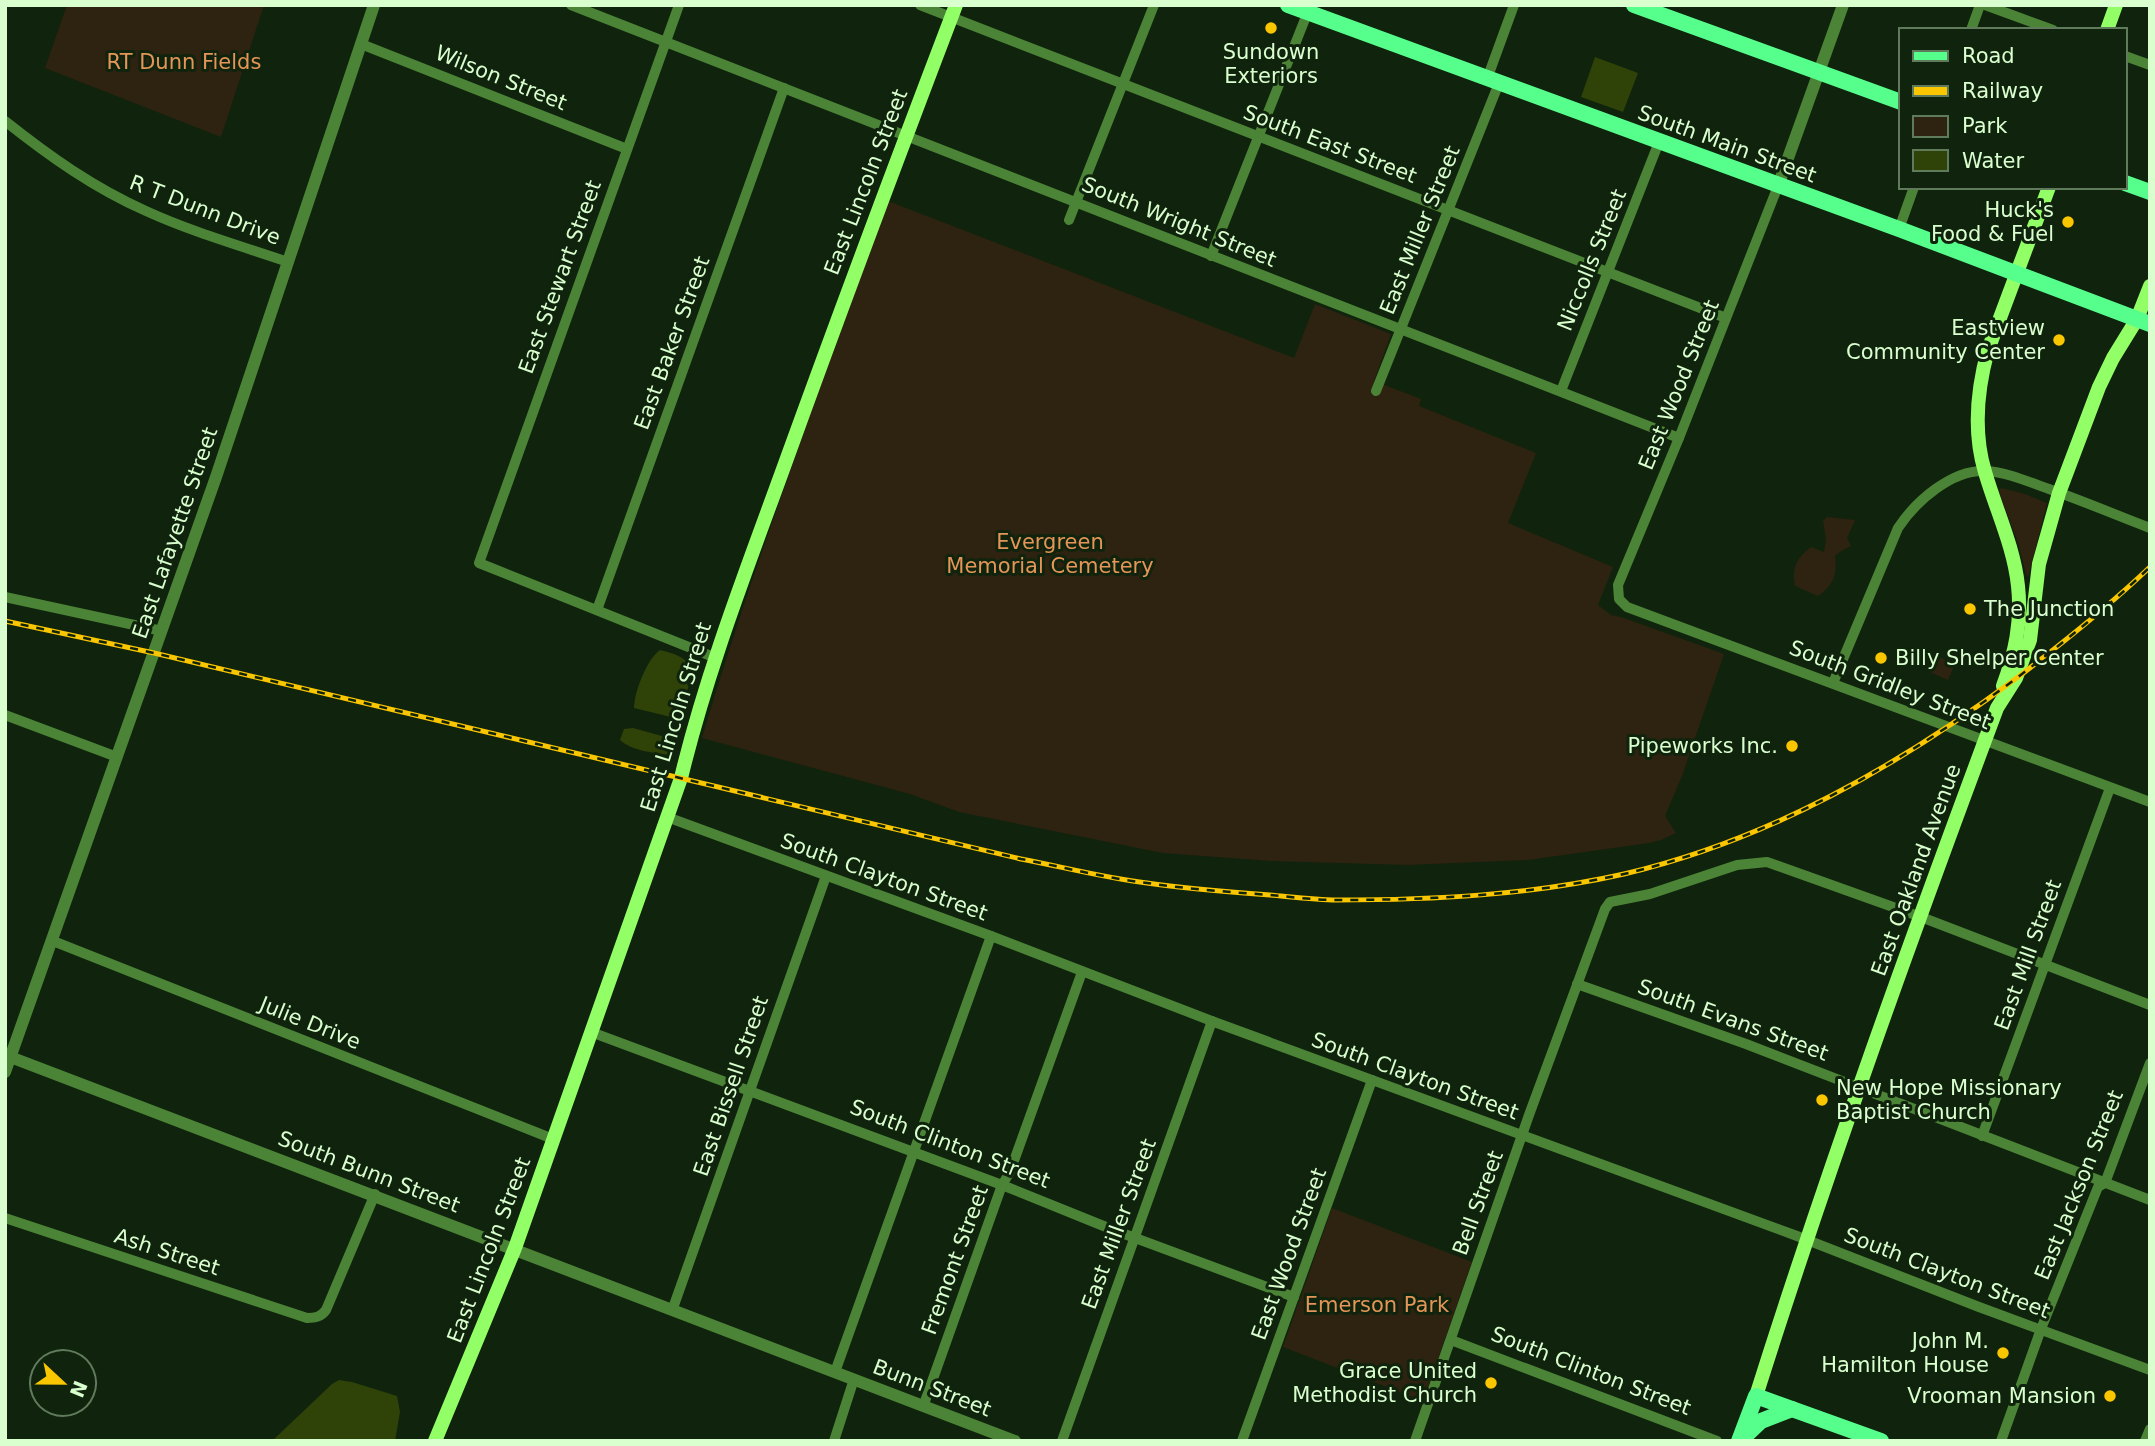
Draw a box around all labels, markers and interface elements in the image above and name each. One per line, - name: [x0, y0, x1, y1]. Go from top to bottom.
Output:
- marker: Sundown Exteriors: [1263, 20, 1279, 36]
- legend: [1899, 28, 2127, 189]
- place label: Sundown Exteriors: [1223, 40, 1319, 88]
- street label: Wilson Street: [432, 41, 570, 115]
- text: Road: [1962, 44, 2015, 68]
- park label: RT Dunn Fields: [107, 50, 261, 74]
- text: Railway: [1962, 79, 2043, 103]
- street label: East Lincoln Street: [820, 86, 912, 278]
- street label: South East Street: [1240, 100, 1420, 188]
- street label: South Main Street: [1634, 101, 1820, 187]
- text: Park: [1962, 114, 2008, 138]
- street label: East Miller Street: [1375, 142, 1465, 318]
- text: Water: [1962, 149, 2024, 173]
- street label: R T Dunn Drive: [126, 170, 284, 250]
- street label: South Wright Street: [1078, 172, 1280, 272]
- street label: East Stewart Street: [514, 177, 606, 377]
- street label: Niccolls Street: [1553, 186, 1631, 334]
- place label: Huck's Food & Fuel: [1931, 198, 2054, 246]
- marker: Huck's Food & Fuel: [2060, 214, 2076, 230]
- street label: East Baker Street: [629, 253, 715, 433]
- street label: East Wood Street: [1634, 297, 1724, 473]
- place label: Eastview Community Center: [1846, 316, 2045, 364]
- marker: Eastview Community Center: [2051, 332, 2067, 348]
- street label: East Lafayette Street: [128, 424, 222, 642]
- park label: Evergreen Memorial Cemetery: [946, 530, 1154, 578]
- place label: The Junction: [1983, 597, 2114, 621]
- marker: The Junction: [1962, 601, 1978, 617]
- street label: East Lincoln Street: [636, 619, 716, 815]
- street label: South Gridley Street: [1786, 636, 1994, 734]
- place label: Billy Shelper Center: [1895, 646, 2104, 670]
- marker: Billy Shelper Center: [1873, 650, 1889, 666]
- place label: Pipeworks Inc.: [1628, 734, 1778, 758]
- marker: Pipeworks Inc.: [1784, 738, 1800, 754]
- street label: East Oakland Avenue: [1866, 761, 1966, 979]
- street label: South Clayton Street: [777, 828, 991, 926]
- street label: East Mill Street: [1990, 877, 2066, 1033]
- street label: South Evans Street: [1634, 974, 1832, 1066]
- street label: Julie Drive: [254, 991, 364, 1054]
- street label: East Bissell Street: [689, 993, 773, 1179]
- street label: South Clayton Street: [1308, 1027, 1522, 1125]
- place label: New Hope Missionary Baptist Church: [1836, 1076, 2062, 1124]
- street label: East Jackson Street: [2030, 1087, 2128, 1283]
- marker: New Hope Missionary Baptist Church: [1814, 1092, 1830, 1108]
- street label: South Clinton Street: [847, 1095, 1053, 1193]
- street label: South Bunn Street: [275, 1126, 463, 1218]
- street label: East Miller Street: [1077, 1135, 1161, 1313]
- street label: Bell Street: [1448, 1147, 1508, 1259]
- street label: East Lincoln Street: [443, 1154, 535, 1346]
- street label: East Wood Street: [1247, 1165, 1331, 1343]
- street label: Fremont Street: [917, 1182, 993, 1338]
- street label: South Clayton Street: [1841, 1223, 2053, 1323]
- street label: Ash Street: [111, 1224, 223, 1280]
- park label: Emerson Park: [1305, 1293, 1450, 1317]
- street label: South Clinton Street: [1488, 1322, 1694, 1420]
- place label: John M. Hamilton House: [1821, 1329, 1989, 1377]
- marker: John M. Hamilton House: [1995, 1345, 2011, 1361]
- north arrow: [28, 1348, 98, 1418]
- street label: Bunn Street: [869, 1354, 995, 1422]
- place label: Grace United Methodist Church: [1292, 1359, 1477, 1407]
- marker: Grace United Methodist Church: [1483, 1375, 1499, 1391]
- text: N: [66, 1378, 92, 1401]
- place label: Vrooman Mansion: [1907, 1384, 2096, 1408]
- marker: Vrooman Mansion: [2102, 1388, 2118, 1404]

